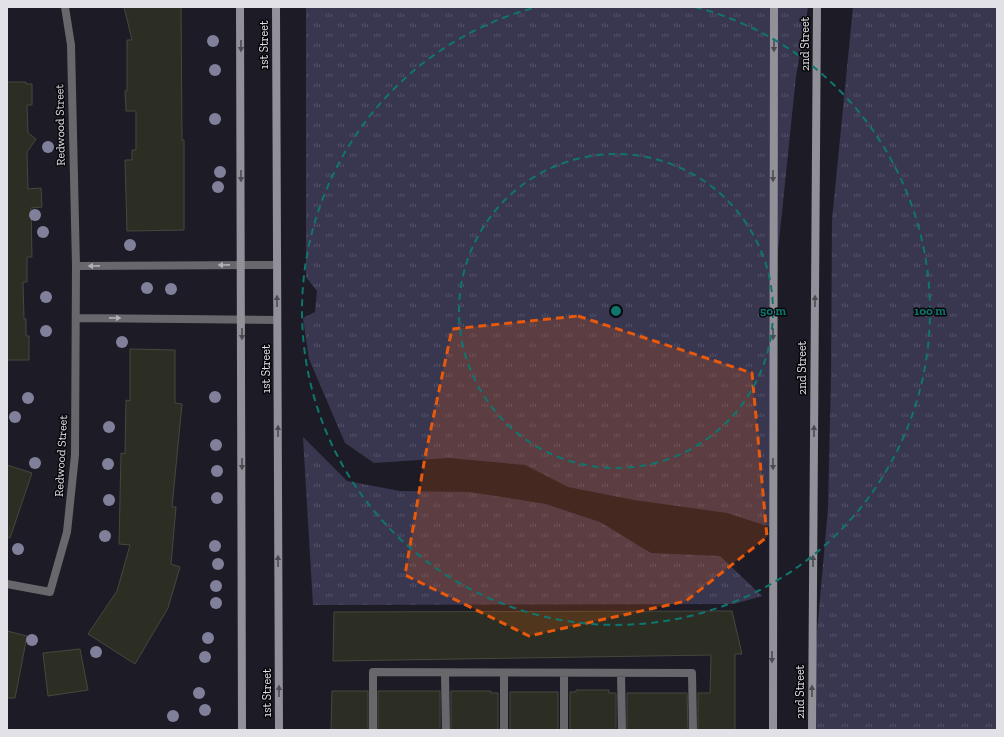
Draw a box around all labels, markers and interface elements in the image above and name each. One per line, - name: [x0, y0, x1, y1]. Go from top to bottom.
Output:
- street label: 2nd Street: [798, 16, 812, 71]
- street label: 1st Street: [257, 20, 271, 69]
- one-way arrow: [238, 40, 244, 53]
- one-way arrow: [771, 40, 777, 53]
- street label: Redwood Street: [52, 83, 68, 166]
- one-way arrow: [238, 170, 244, 183]
- one-way arrow: [770, 170, 776, 183]
- one-way arrow: [217, 262, 230, 268]
- one-way arrow: [87, 263, 100, 269]
- one-way arrow: [274, 294, 280, 307]
- one-way arrow: [812, 294, 818, 307]
- centre of rings: [609, 304, 623, 318]
- text: 50 m: [760, 304, 786, 318]
- text: 100 m: [914, 304, 946, 318]
- one-way arrow: [109, 315, 122, 321]
- one-way arrow: [239, 328, 245, 341]
- one-way arrow: [770, 328, 776, 341]
- street label: 2nd Street: [795, 340, 809, 395]
- street label: 1st Street: [259, 344, 273, 393]
- street label: Redwood Street: [52, 414, 70, 497]
- one-way arrow: [275, 424, 281, 437]
- one-way arrow: [811, 424, 817, 437]
- one-way arrow: [239, 458, 245, 471]
- one-way arrow: [770, 458, 776, 471]
- one-way arrow: [275, 554, 281, 567]
- one-way arrow: [810, 554, 816, 567]
- one-way arrow: [769, 651, 776, 663]
- street label: 2nd Street: [793, 664, 807, 719]
- street label: 1st Street: [260, 668, 274, 717]
- one-way arrow: [276, 684, 282, 697]
- one-way arrow: [809, 684, 815, 697]

